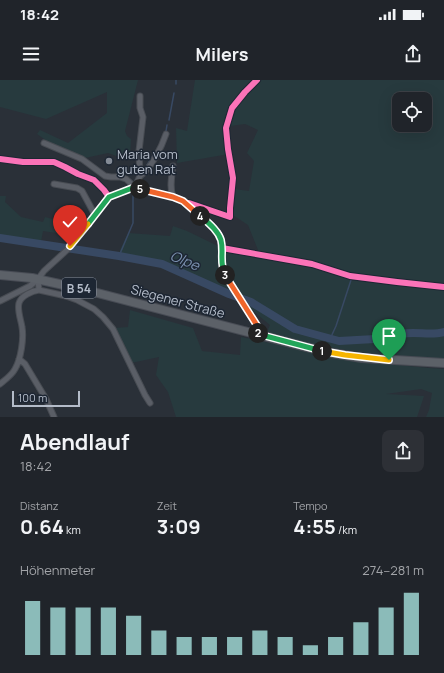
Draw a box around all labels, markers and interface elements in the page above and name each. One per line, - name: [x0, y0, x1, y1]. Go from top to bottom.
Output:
- text: 18:42: [20, 4, 59, 25]
- text: Milers: [196, 42, 248, 66]
- icon: menu: [20, 43, 42, 65]
- icon: share: [402, 43, 424, 65]
- map controls: [392, 92, 432, 132]
- button: locate: [392, 92, 432, 132]
- place label: Maria vom guten Rat: [117, 145, 178, 178]
- marker: Maria vom guten Rat: [104, 156, 114, 166]
- pin: 5: [130, 179, 150, 199]
- text: 5: [137, 181, 143, 196]
- pin: [53, 205, 87, 246]
- pin: 4: [190, 206, 210, 226]
- text: 4: [197, 208, 203, 223]
- icon: check: [59, 211, 81, 233]
- water label: Olpe: [168, 246, 203, 275]
- pin: 3: [215, 265, 235, 285]
- text: 3: [222, 267, 228, 282]
- road number: B 54: [62, 278, 96, 298]
- street label: Siegener Straße: [129, 280, 227, 322]
- pin: [372, 319, 406, 360]
- pin: 2: [248, 323, 268, 343]
- text: 2: [255, 325, 261, 340]
- icon: arrive: [378, 325, 400, 347]
- pin: 1: [312, 341, 332, 361]
- text: 1: [320, 343, 324, 358]
- scale bar: [12, 389, 80, 408]
- text: 100 m: [18, 390, 47, 405]
- text: Abendlauf: [20, 427, 129, 457]
- button: share: [382, 430, 424, 472]
- text: 18:42: [20, 457, 52, 475]
- text: Distanz: [20, 498, 59, 513]
- text: Zeit: [157, 498, 177, 513]
- text: Tempo: [293, 498, 328, 513]
- text: 0.64: [20, 513, 64, 540]
- text: 3:09: [157, 513, 201, 540]
- text: 4:55: [293, 513, 336, 540]
- text: km: [64, 522, 81, 537]
- text: /km: [336, 522, 357, 537]
- text: Höhenmeter: [20, 561, 95, 579]
- text: 274–281 m: [362, 561, 424, 579]

